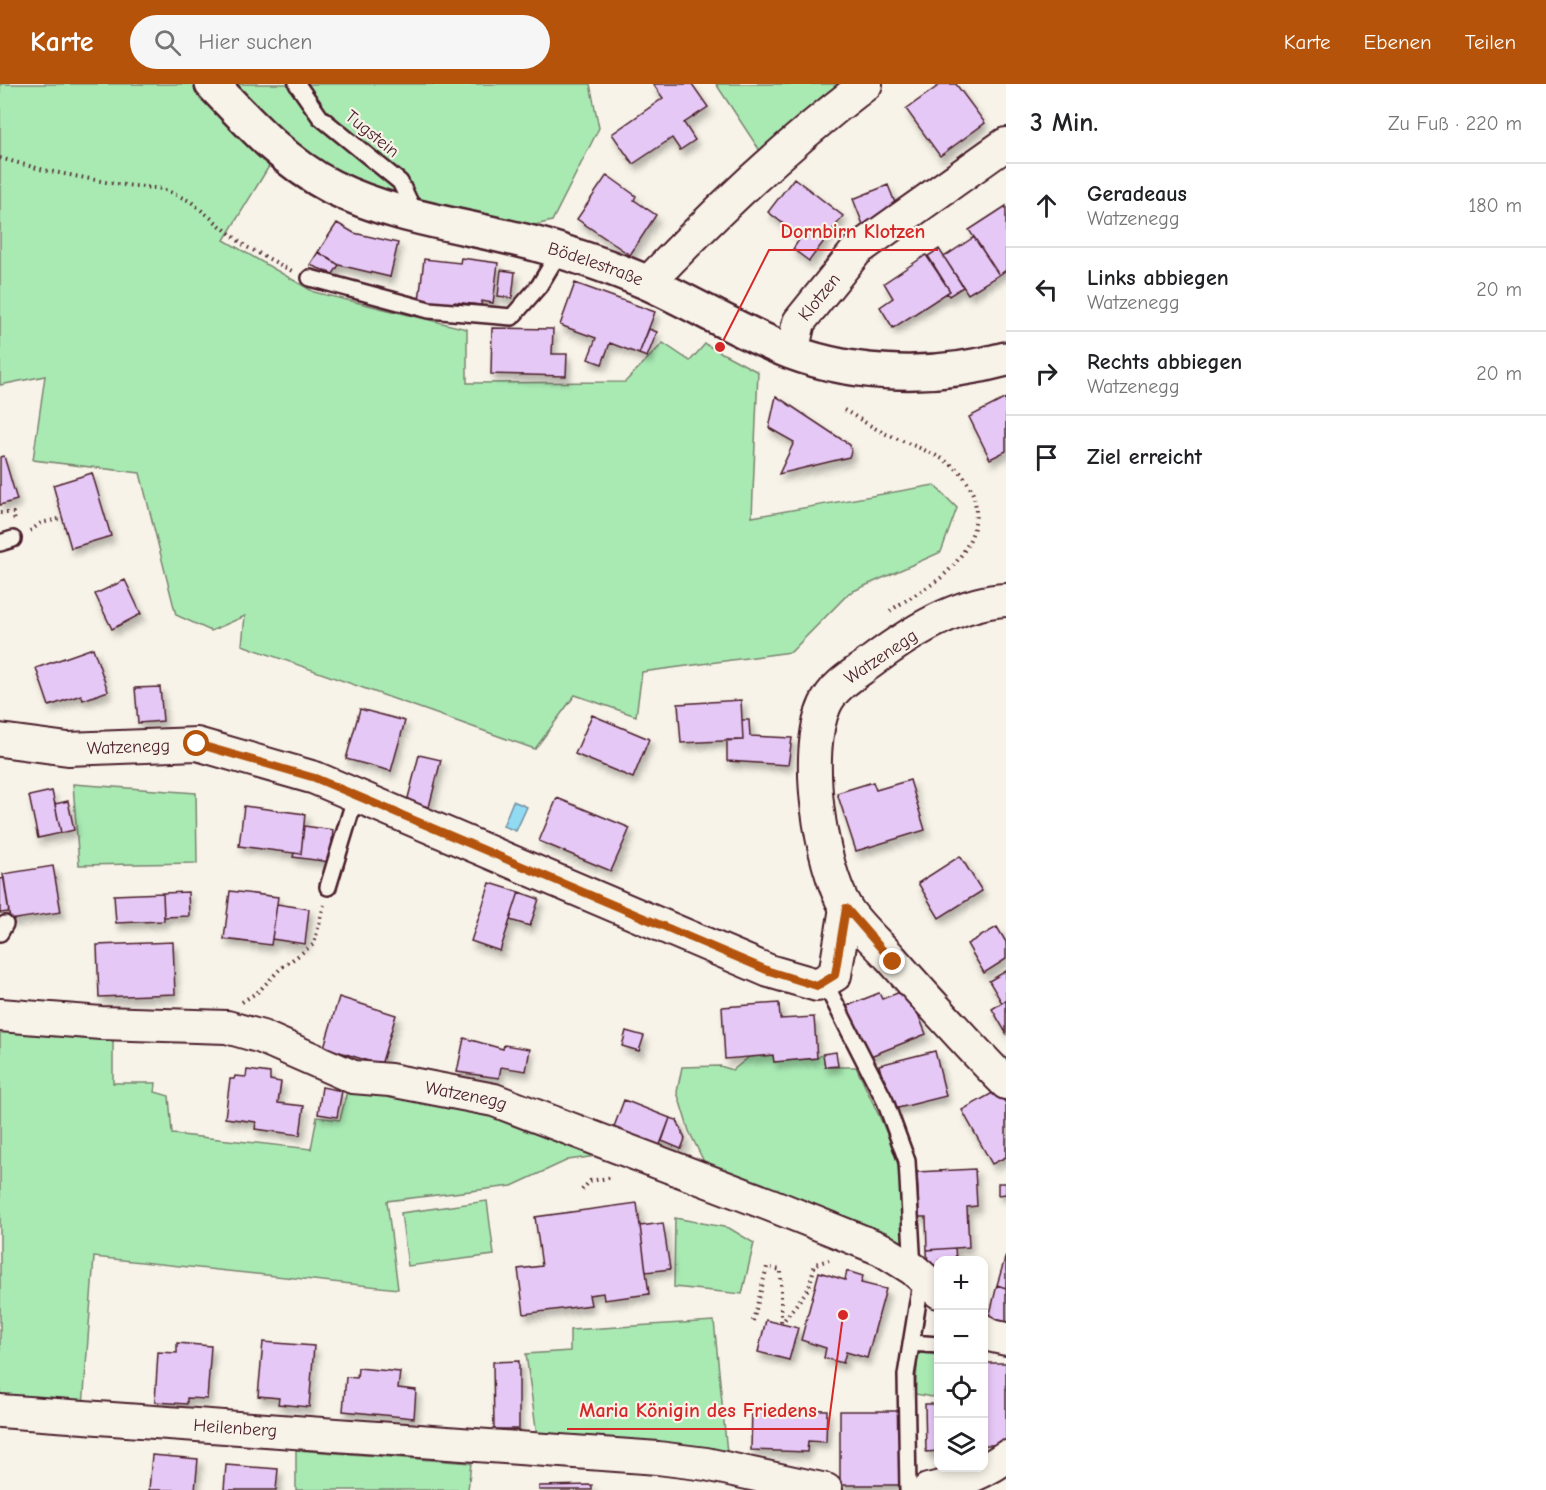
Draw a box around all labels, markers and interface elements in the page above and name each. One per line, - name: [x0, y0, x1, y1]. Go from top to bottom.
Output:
- search box: [130, 15, 550, 69]
- text: Karte: [30, 26, 94, 58]
- icon: search: [151, 26, 184, 59]
- text: Hier suchen: [199, 29, 313, 55]
- text: Karte: [1284, 30, 1331, 54]
- text: Ebenen: [1364, 30, 1432, 54]
- text: Teilen: [1465, 30, 1516, 54]
- street label: Tugstein: [341, 106, 403, 162]
- text: 3 Min.: [1030, 108, 1098, 138]
- text: Zu Fuß · 220 m: [1388, 112, 1522, 135]
- text: Geradeaus: [1087, 181, 1187, 207]
- icon: ahead: [1030, 189, 1063, 222]
- text: 180 m: [1468, 194, 1522, 217]
- text: Watzenegg: [1087, 207, 1180, 230]
- callout: Dornbirn Klotzen: [769, 212, 938, 250]
- text: Dornbirn Klotzen: [781, 220, 925, 243]
- street label: Bödelestraße: [545, 237, 647, 290]
- text: Links abbiegen: [1087, 265, 1229, 291]
- street label: Klotzen: [794, 269, 845, 325]
- icon: left: [1030, 273, 1063, 306]
- text: 20 m: [1476, 278, 1522, 301]
- text: Watzenegg: [1087, 291, 1180, 314]
- text: Rechts abbiegen: [1087, 349, 1242, 375]
- icon: right: [1030, 357, 1063, 390]
- text: 20 m: [1476, 362, 1522, 385]
- text: Watzenegg: [1087, 375, 1180, 398]
- icon: arrive: [1030, 441, 1063, 474]
- text: Ziel erreicht: [1087, 444, 1202, 470]
- street label: Watzenegg: [841, 625, 921, 689]
- route start: [183, 730, 209, 756]
- street label: Watzenegg: [86, 735, 170, 759]
- route end: [879, 948, 905, 974]
- street label: Watzenegg: [423, 1076, 510, 1115]
- map controls: [934, 1256, 988, 1472]
- button: +: [934, 1256, 988, 1310]
- button: −: [934, 1310, 988, 1364]
- button: locate: [934, 1364, 988, 1418]
- callout: Maria Königin des Friedens: [567, 1391, 828, 1429]
- text: Maria Königin des Friedens: [579, 1399, 817, 1422]
- street label: Heilenberg: [193, 1414, 278, 1441]
- button: layers: [934, 1418, 988, 1472]

